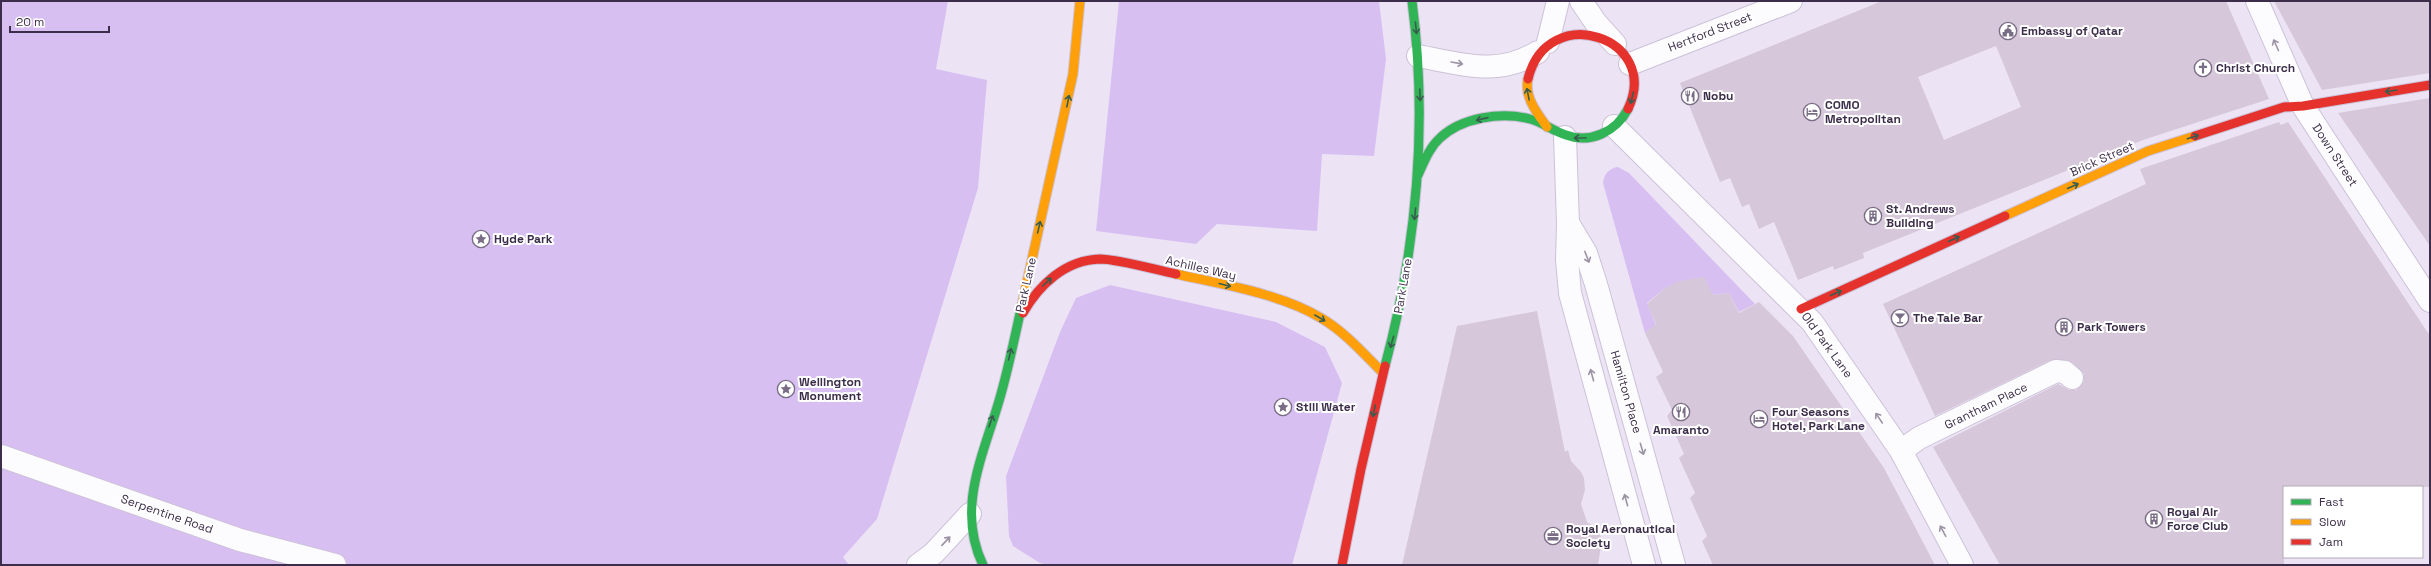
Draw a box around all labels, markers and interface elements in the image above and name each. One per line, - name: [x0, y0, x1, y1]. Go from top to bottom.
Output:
- scale bar: [10, 8, 109, 34]
- street label: Hertford Street: [1666, 9, 1754, 55]
- text: 20 m: [16, 14, 44, 30]
- one-way arrow: [1412, 21, 1420, 34]
- public building icon: Embassy of Qatar: [1998, 21, 2018, 41]
- place label: Embassy of Qatar: [2021, 23, 2123, 39]
- one-way arrow: [2272, 39, 2279, 51]
- church icon: Christ Church: [2193, 58, 2213, 78]
- one-way arrow: [1450, 59, 1463, 67]
- place label: Christ Church: [2216, 60, 2295, 76]
- restaurant icon: Nobu: [1680, 86, 1700, 106]
- one-way arrow: [2385, 87, 2398, 95]
- one-way arrow: [1416, 88, 1424, 101]
- one-way arrow: [1523, 88, 1531, 101]
- place label: Nobu: [1703, 88, 1733, 104]
- one-way arrow: [1627, 91, 1635, 104]
- one-way arrow: [1064, 94, 1072, 107]
- place label: COMO Metropolitan: [1825, 97, 1901, 127]
- hotel icon: COMO Metropolitan: [1802, 102, 1822, 122]
- one-way arrow: [1476, 116, 1489, 124]
- street label: Down Street: [2309, 120, 2361, 190]
- one-way arrow: [2187, 132, 2199, 140]
- one-way arrow: [1574, 134, 1587, 142]
- street label: Brick Street: [2067, 138, 2137, 180]
- one-way arrow: [2066, 181, 2078, 189]
- place label: St. Andrews Building: [1886, 201, 1955, 231]
- building icon: St. Andrews Building: [1863, 206, 1883, 226]
- one-way arrow: [1411, 207, 1418, 220]
- one-way arrow: [1035, 221, 1043, 234]
- place icon: Hyde Park: [471, 229, 491, 249]
- place label: Hyde Park: [494, 231, 553, 247]
- one-way arrow: [1948, 235, 1960, 242]
- one-way arrow: [1583, 250, 1591, 262]
- street label: Achilles Way: [1164, 252, 1238, 284]
- street label: Park Lane: [1012, 256, 1040, 314]
- street label: Park Lane: [1390, 257, 1416, 315]
- one-way arrow: [1042, 278, 1052, 287]
- one-way arrow: [1218, 282, 1231, 290]
- one-way arrow: [1830, 289, 1842, 296]
- bar icon: The Tale Bar: [1890, 308, 1910, 328]
- street label: Old Park Lane: [1798, 309, 1856, 381]
- place label: The Tale Bar: [1913, 310, 1983, 326]
- one-way arrow: [1314, 315, 1326, 323]
- building icon: Park Towers: [2054, 317, 2074, 337]
- place label: Park Towers: [2077, 319, 2146, 335]
- one-way arrow: [1388, 335, 1395, 348]
- one-way arrow: [1006, 348, 1014, 361]
- street label: Hamilton Place: [1607, 349, 1645, 435]
- one-way arrow: [1588, 369, 1596, 382]
- place label: Wellington Monument: [799, 374, 862, 404]
- place icon: Wellington Monument: [776, 379, 796, 399]
- street label: Grantham Place: [1942, 379, 2030, 433]
- place icon: Still Water: [1273, 397, 1293, 417]
- place label: Still Water: [1296, 399, 1356, 415]
- restaurant icon: Amaranto: [1671, 402, 1691, 422]
- one-way arrow: [1370, 404, 1378, 417]
- place label: Four Seasons Hotel, Park Lane: [1772, 404, 1865, 434]
- hotel icon: Four Seasons Hotel, Park Lane: [1749, 409, 1769, 429]
- one-way arrow: [1875, 413, 1883, 424]
- one-way arrow: [988, 414, 995, 427]
- place label: Amaranto: [1653, 422, 1709, 438]
- one-way arrow: [1639, 442, 1646, 455]
- legend: [2283, 486, 2423, 558]
- street label: Serpentine Road: [119, 491, 215, 537]
- one-way arrow: [1622, 494, 1629, 507]
- text: Fast: [2319, 494, 2344, 510]
- place label: Royal Air Force Club: [2167, 504, 2229, 534]
- building icon: Royal Air Force Club: [2144, 509, 2164, 529]
- text: Slow: [2319, 514, 2346, 530]
- place label: Royal Aeronautical Society: [1566, 521, 1675, 551]
- one-way arrow: [1939, 525, 1947, 537]
- office icon: Royal Aeronautical Society: [1543, 526, 1563, 546]
- text: Jam: [2319, 534, 2343, 550]
- one-way arrow: [941, 536, 950, 546]

